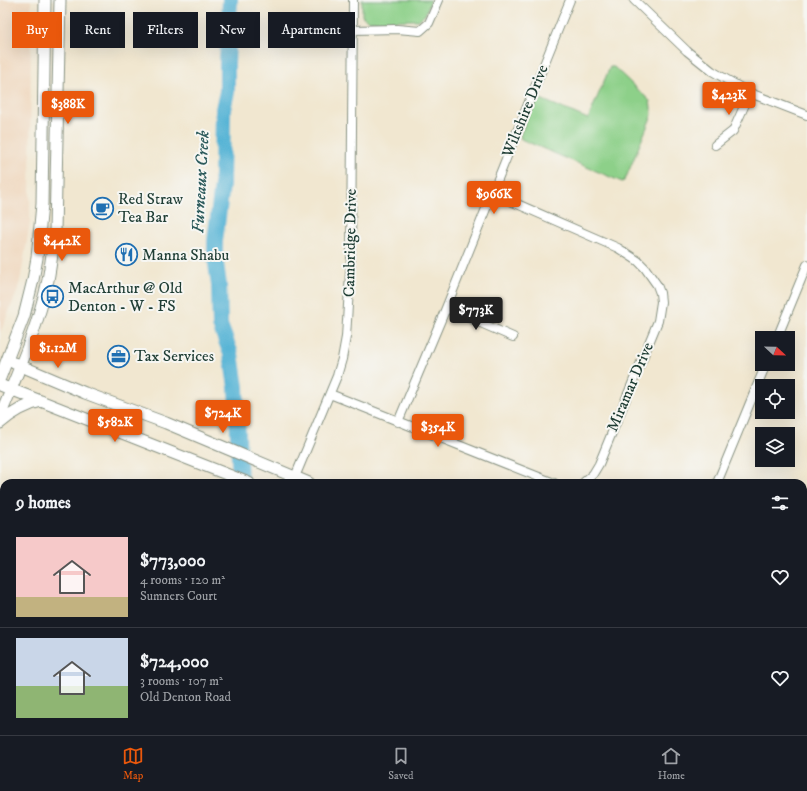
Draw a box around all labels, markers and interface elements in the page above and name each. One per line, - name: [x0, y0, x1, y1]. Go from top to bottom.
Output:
- chip: Buy: [12, 12, 62, 48]
- chip: Rent: [70, 12, 125, 48]
- chip: Filters: [133, 12, 198, 48]
- chip: New: [206, 12, 260, 48]
- chip: Apartment: [268, 12, 355, 48]
- street label: Wiltshire Drive: [497, 61, 553, 161]
- pin: $423K: [701, 82, 757, 116]
- text: $423K: [712, 87, 746, 103]
- pin: $388K: [40, 91, 96, 125]
- text: $388K: [51, 96, 85, 112]
- water label: Furneaux Creek: [187, 129, 215, 234]
- pin: $966K: [466, 181, 522, 215]
- text: $966K: [476, 186, 512, 202]
- street label: Cambridge Drive: [339, 188, 361, 297]
- place label: Red Straw Tea Bar: [118, 189, 184, 227]
- cafe icon: Red Straw Tea Bar: [90, 195, 116, 221]
- pin: $442K: [34, 228, 90, 262]
- text: $442K: [43, 233, 81, 249]
- restaurant icon: Manna Shabu: [113, 242, 139, 268]
- place label: Manna Shabu: [142, 245, 229, 265]
- place label: MacArthur @ Old Denton - W - FS: [68, 278, 183, 316]
- bus stop icon: MacArthur @ Old Denton - W - FS: [39, 284, 65, 310]
- pin: $773K: [448, 297, 504, 331]
- text: $773K: [459, 302, 493, 318]
- north arrow: [755, 331, 795, 371]
- map controls: [755, 331, 795, 467]
- pin: $1.12M: [25, 335, 91, 369]
- street label: Miramar Drive: [602, 339, 658, 435]
- text: $1.12M: [39, 340, 77, 356]
- office icon: Tax Services: [105, 343, 131, 369]
- place label: Tax Services: [134, 346, 214, 366]
- button: locate: [755, 379, 795, 419]
- pin: $724K: [195, 400, 251, 434]
- text: $724K: [205, 405, 241, 421]
- pin: $582K: [87, 409, 143, 443]
- text: $582K: [97, 414, 133, 430]
- pin: $354K: [410, 414, 466, 448]
- text: $354K: [421, 419, 455, 435]
- button: layers: [755, 427, 795, 467]
- text: 9 homes: [16, 492, 71, 514]
- icon: filters: [769, 492, 791, 514]
- text: $773,000: [140, 550, 206, 572]
- icon: home: [48, 553, 96, 601]
- icon: heart: [769, 566, 791, 588]
- text: 4 rooms · 120 m²: [140, 572, 225, 588]
- text: Sumners Court: [140, 588, 217, 604]
- text: $724,000: [140, 651, 209, 673]
- icon: home: [48, 654, 96, 702]
- icon: heart: [769, 667, 791, 689]
- text: 3 rooms · 107 m²: [140, 673, 223, 689]
- text: Old Denton Road: [140, 689, 231, 705]
- tab: Map: [122, 745, 144, 783]
- tab: Saved: [388, 745, 414, 783]
- tab: Home: [658, 745, 685, 783]

